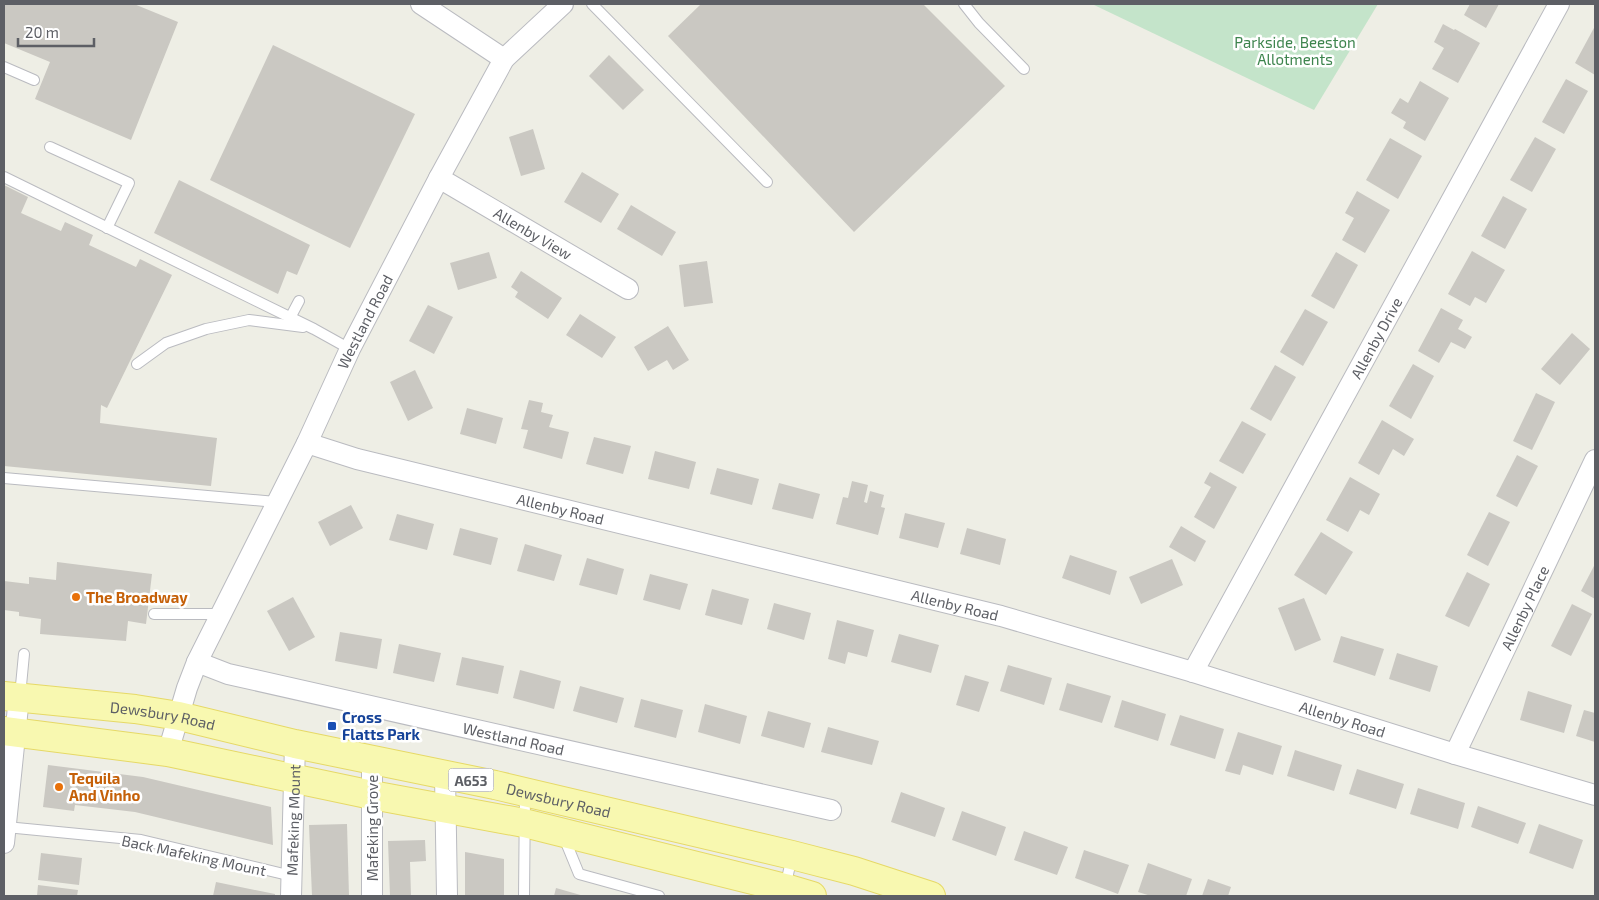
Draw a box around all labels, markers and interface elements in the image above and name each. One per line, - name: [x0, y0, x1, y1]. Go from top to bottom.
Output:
- scale bar: [18, 15, 94, 47]
- text: 20 m: [25, 23, 59, 41]
- park label: Parkside, Beeston Allotments: [1234, 33, 1356, 68]
- street label: Allenby View: [491, 203, 575, 263]
- street label: Westland Road: [333, 272, 396, 372]
- street label: Allenby Drive: [1347, 294, 1406, 382]
- street label: Allenby Road: [515, 489, 606, 528]
- street label: Allenby Place: [1497, 563, 1552, 653]
- street label: Allenby Road: [910, 585, 1000, 624]
- place label: The Broadway: [86, 588, 188, 607]
- marker: The Broadway: [70, 591, 82, 603]
- street label: Allenby Road: [1297, 697, 1388, 741]
- street label: Dewsbury Road: [109, 698, 217, 733]
- place label: Cross Flatts Park: [342, 708, 420, 743]
- street label: Westland Road: [461, 718, 566, 759]
- marker: Cross Flatts Park: [326, 720, 338, 732]
- street label: Mafeking Mount: [283, 764, 303, 876]
- road number: A653: [448, 768, 494, 792]
- place label: Tequila And Vinho: [69, 769, 140, 804]
- street label: Mafeking Grove: [363, 775, 381, 881]
- street label: Dewsbury Road: [505, 779, 613, 821]
- marker: Tequila And Vinho: [53, 781, 65, 793]
- street label: Back Mafeking Mount: [120, 831, 268, 879]

